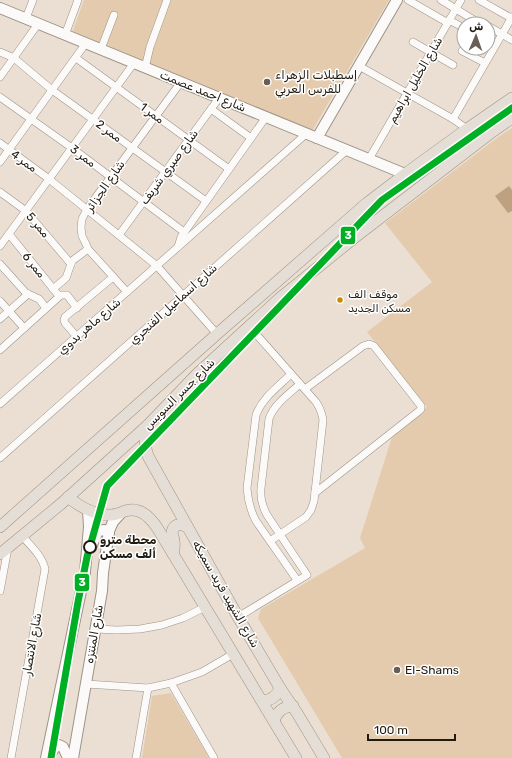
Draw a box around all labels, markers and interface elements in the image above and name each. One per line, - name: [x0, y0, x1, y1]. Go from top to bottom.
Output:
- north arrow: [456, 16, 496, 56]
- text: ش: [469, 20, 484, 33]
- street label: شارع الخليل ابراهيم: [385, 34, 447, 127]
- street label: شارع احمد عصمت: [157, 67, 248, 117]
- place label: إسطبلات الزهراء للفرس العربي: [275, 68, 357, 98]
- marker: إسطبلات الزهراء للفرس العربي: [262, 77, 272, 87]
- street label: ممر 1: [137, 100, 167, 128]
- street label: ممر 2: [93, 117, 125, 146]
- street label: شارع صبري شريف: [137, 127, 203, 208]
- street label: ممر 3: [67, 142, 99, 171]
- street label: ممر 4: [8, 147, 40, 176]
- street label: شارع الجزائر: [82, 158, 129, 216]
- street label: ممر 5: [23, 210, 53, 241]
- line badge: 3: [340, 226, 356, 245]
- text: 3: [344, 229, 352, 242]
- street label: ممر 6: [19, 249, 49, 281]
- street label: شارع اسماعيل الفنجري: [126, 261, 221, 349]
- place label: موقف الف مسكن الجديد: [348, 288, 411, 315]
- street label: شارع ماهر بدوي: [55, 295, 125, 359]
- marker: موقف الف مسكن الجديد: [335, 295, 345, 305]
- street label: شارع جسر السويس: [140, 355, 219, 434]
- place label: محطة مترو ألف مسكن: [100, 533, 156, 561]
- street label: شارع الشهيد فريد سميكه: [188, 538, 262, 651]
- marker: محطة مترو ألف مسكن: [83, 540, 97, 554]
- line badge: 3: [74, 573, 90, 592]
- text: 3: [78, 576, 86, 589]
- street label: شارع المنتزه: [82, 604, 108, 665]
- street label: شارع الانتصار: [19, 612, 46, 677]
- place label: El-Shams: [405, 663, 459, 677]
- marker: El-Shams: [392, 665, 402, 675]
- scale bar: [368, 716, 455, 742]
- text: 100 m: [374, 723, 408, 737]

